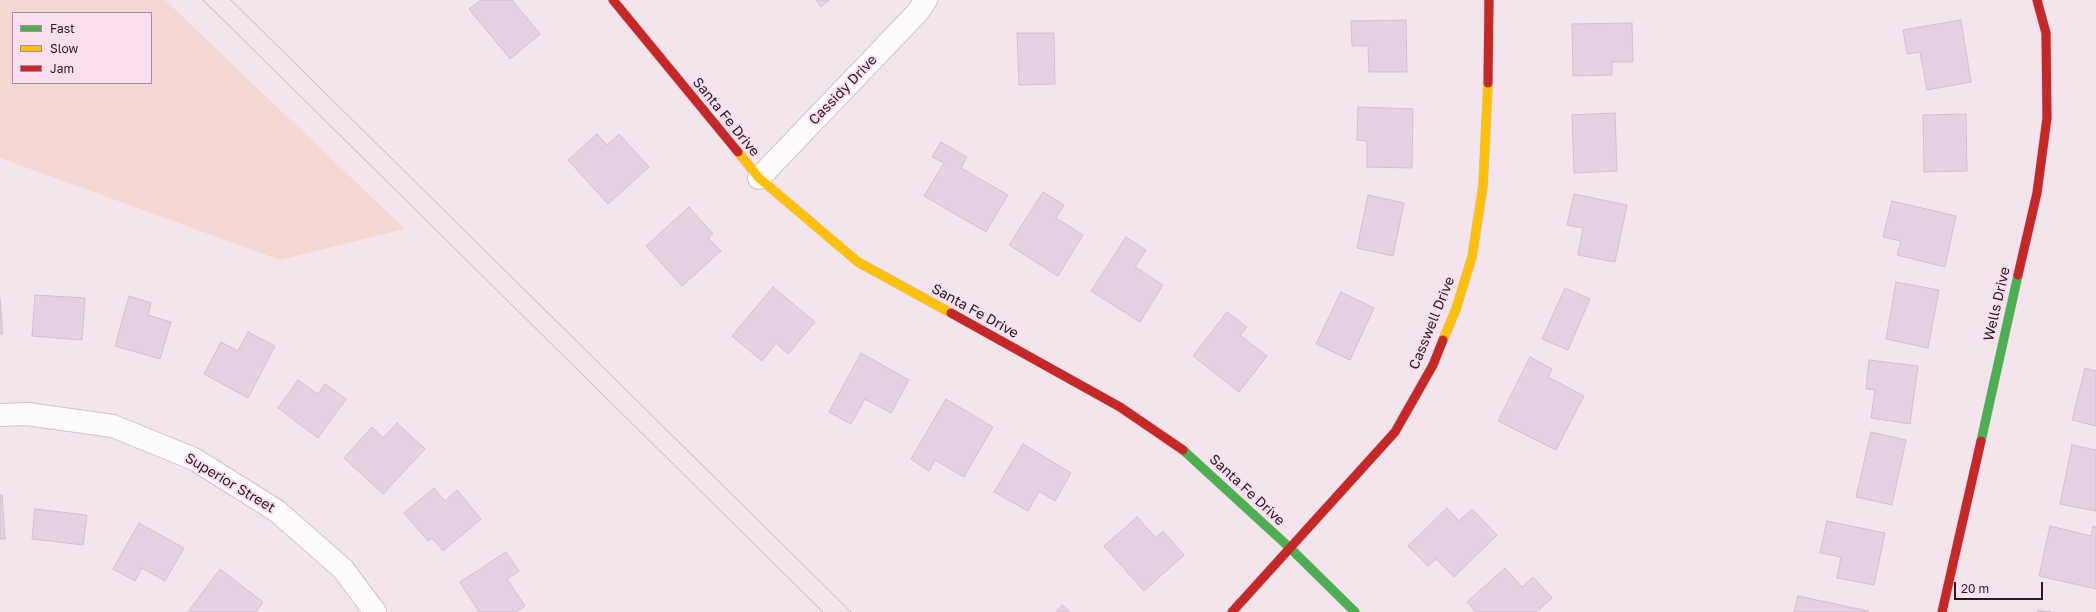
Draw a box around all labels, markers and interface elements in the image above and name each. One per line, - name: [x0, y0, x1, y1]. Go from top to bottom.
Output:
- legend: [12, 12, 152, 84]
- text: Fast: [50, 21, 75, 36]
- text: Slow: [50, 41, 78, 56]
- street label: Cassidy Drive: [805, 52, 881, 128]
- text: Jam: [50, 61, 74, 76]
- street label: Santa Fe Drive: [689, 74, 763, 160]
- street label: Wells Drive: [1980, 265, 2014, 343]
- street label: Casswell Drive: [1406, 274, 1458, 372]
- street label: Santa Fe Drive: [929, 280, 1021, 342]
- street label: Superior Street: [182, 449, 278, 517]
- street label: Santa Fe Drive: [1206, 451, 1288, 529]
- scale bar: [1956, 574, 2045, 600]
- text: 20 m: [1961, 581, 1989, 596]

